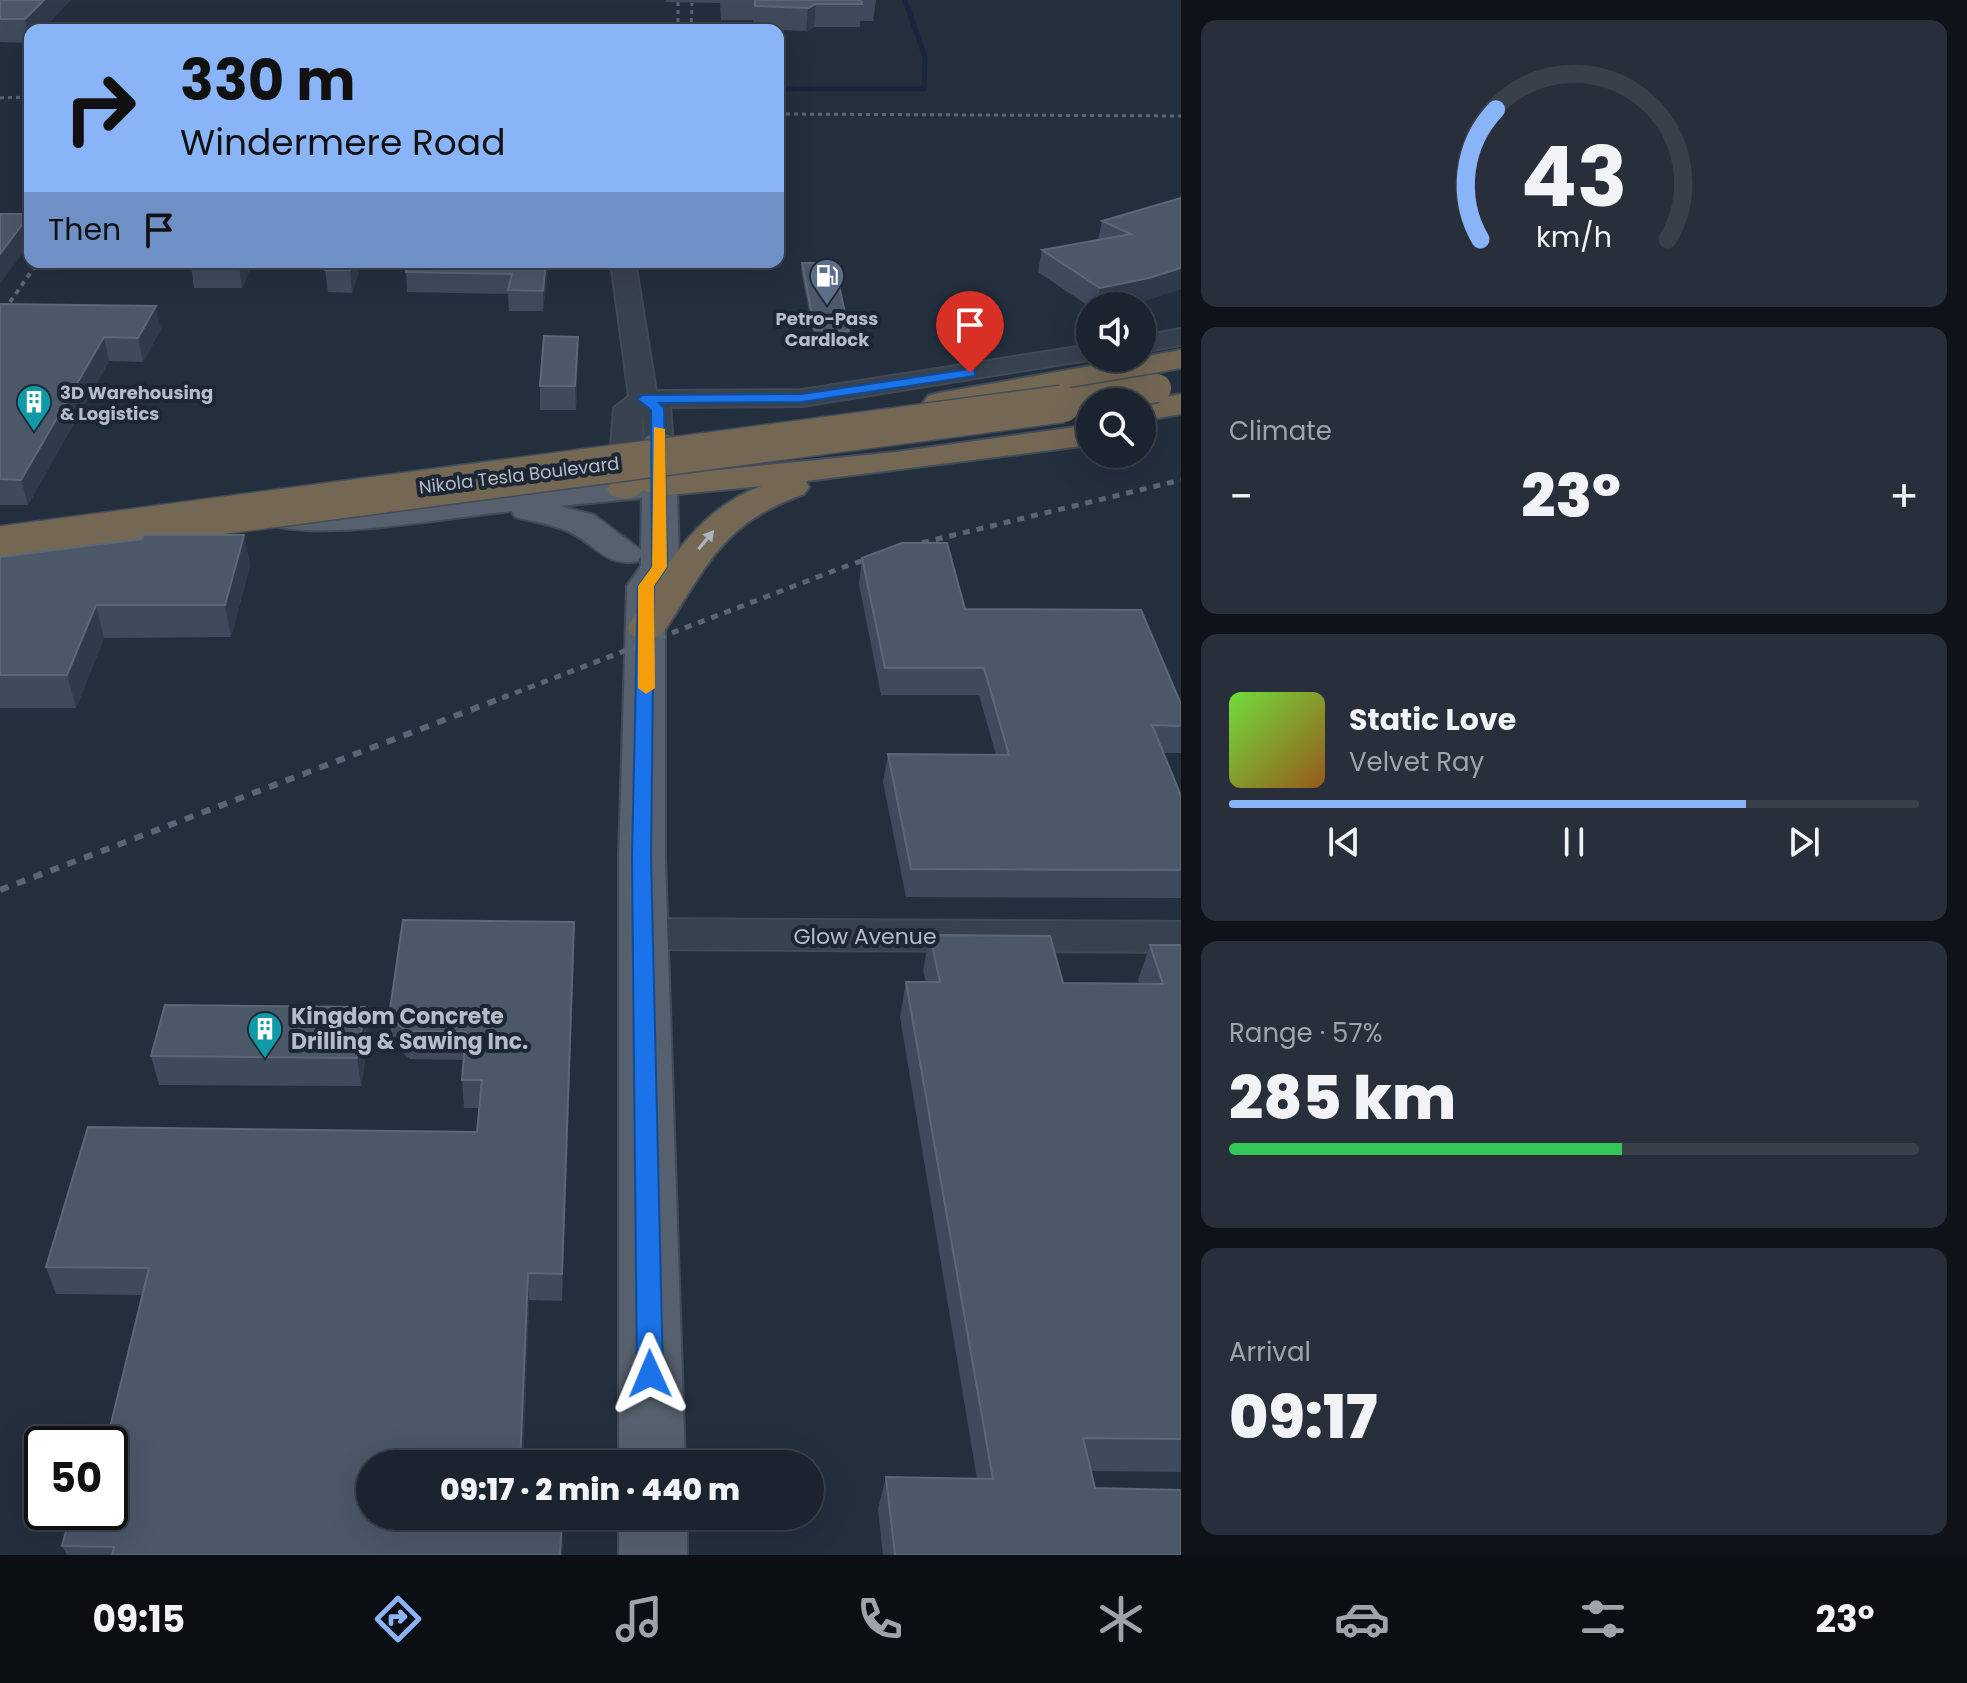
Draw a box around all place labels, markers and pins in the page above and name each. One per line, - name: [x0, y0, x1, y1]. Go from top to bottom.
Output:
- fuel station icon: Petro-Pass Cardlock: [808, 257, 846, 307]
- pin: [936, 291, 1004, 373]
- place label: Petro-Pass Cardlock: [776, 306, 878, 352]
- place label: 3D Warehousing & Logistics: [60, 380, 213, 426]
- building icon: 3D Warehousing & Logistics: [15, 383, 53, 433]
- place label: Kingdom Concrete Drilling & Sawing Inc.: [291, 1001, 528, 1057]
- building icon: Kingdom Concrete Drilling & Sawing Inc.: [246, 1010, 284, 1060]

